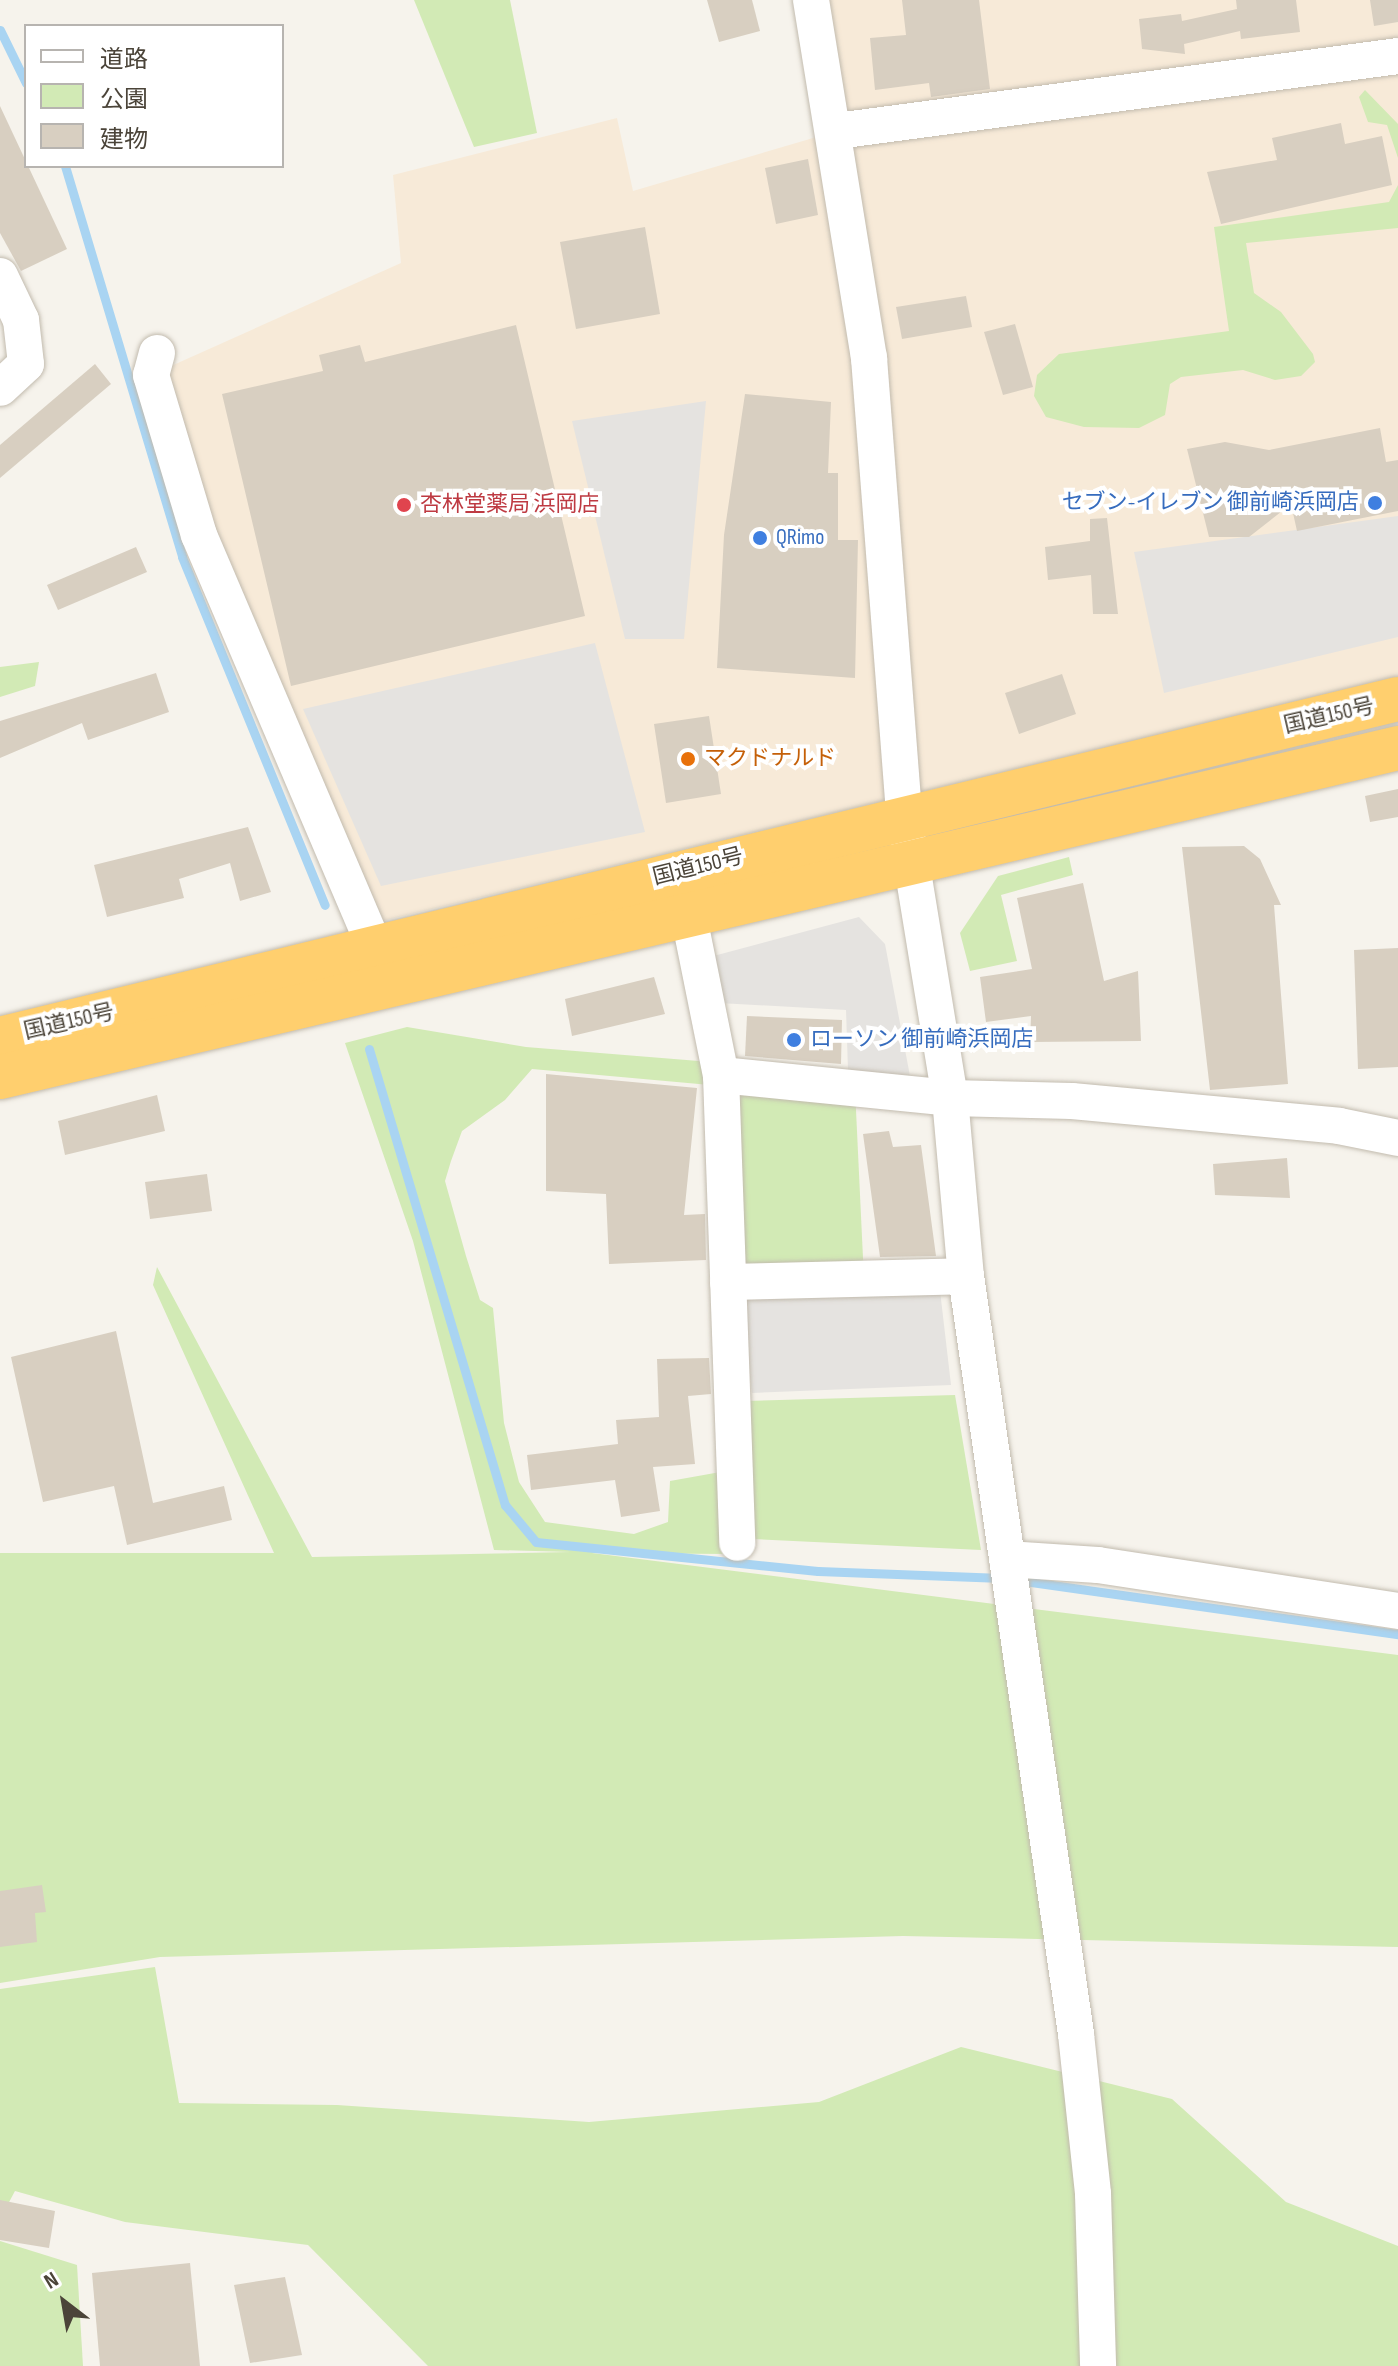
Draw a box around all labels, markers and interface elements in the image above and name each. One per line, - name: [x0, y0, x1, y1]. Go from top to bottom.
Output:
- legend: [24, 24, 284, 168]
- text: 道路: [100, 45, 148, 74]
- text: 公園: [100, 85, 148, 114]
- text: 建物: [100, 125, 148, 154]
- place label: セブン-イレブン 御前崎浜岡店: [1061, 490, 1359, 516]
- place label: 杏林堂薬局 浜岡店: [420, 492, 599, 518]
- marker: セブン-イレブン 御前崎浜岡店: [1366, 494, 1384, 512]
- marker: 杏林堂薬局 浜岡店: [395, 496, 413, 514]
- place label: QRimo: [776, 525, 824, 551]
- marker: QRimo: [751, 529, 769, 547]
- street label: 国道150号: [1281, 693, 1377, 739]
- place label: マクドナルド: [704, 746, 836, 772]
- marker: マクドナルド: [679, 750, 697, 768]
- street label: 国道150号: [650, 843, 746, 891]
- street label: 国道150号: [21, 999, 117, 1045]
- place label: ローソン 御前崎浜岡店: [810, 1027, 1033, 1053]
- marker: ローソン 御前崎浜岡店: [785, 1031, 803, 1049]
- north arrow: [24, 2262, 104, 2342]
- text: N: [39, 2266, 63, 2296]

